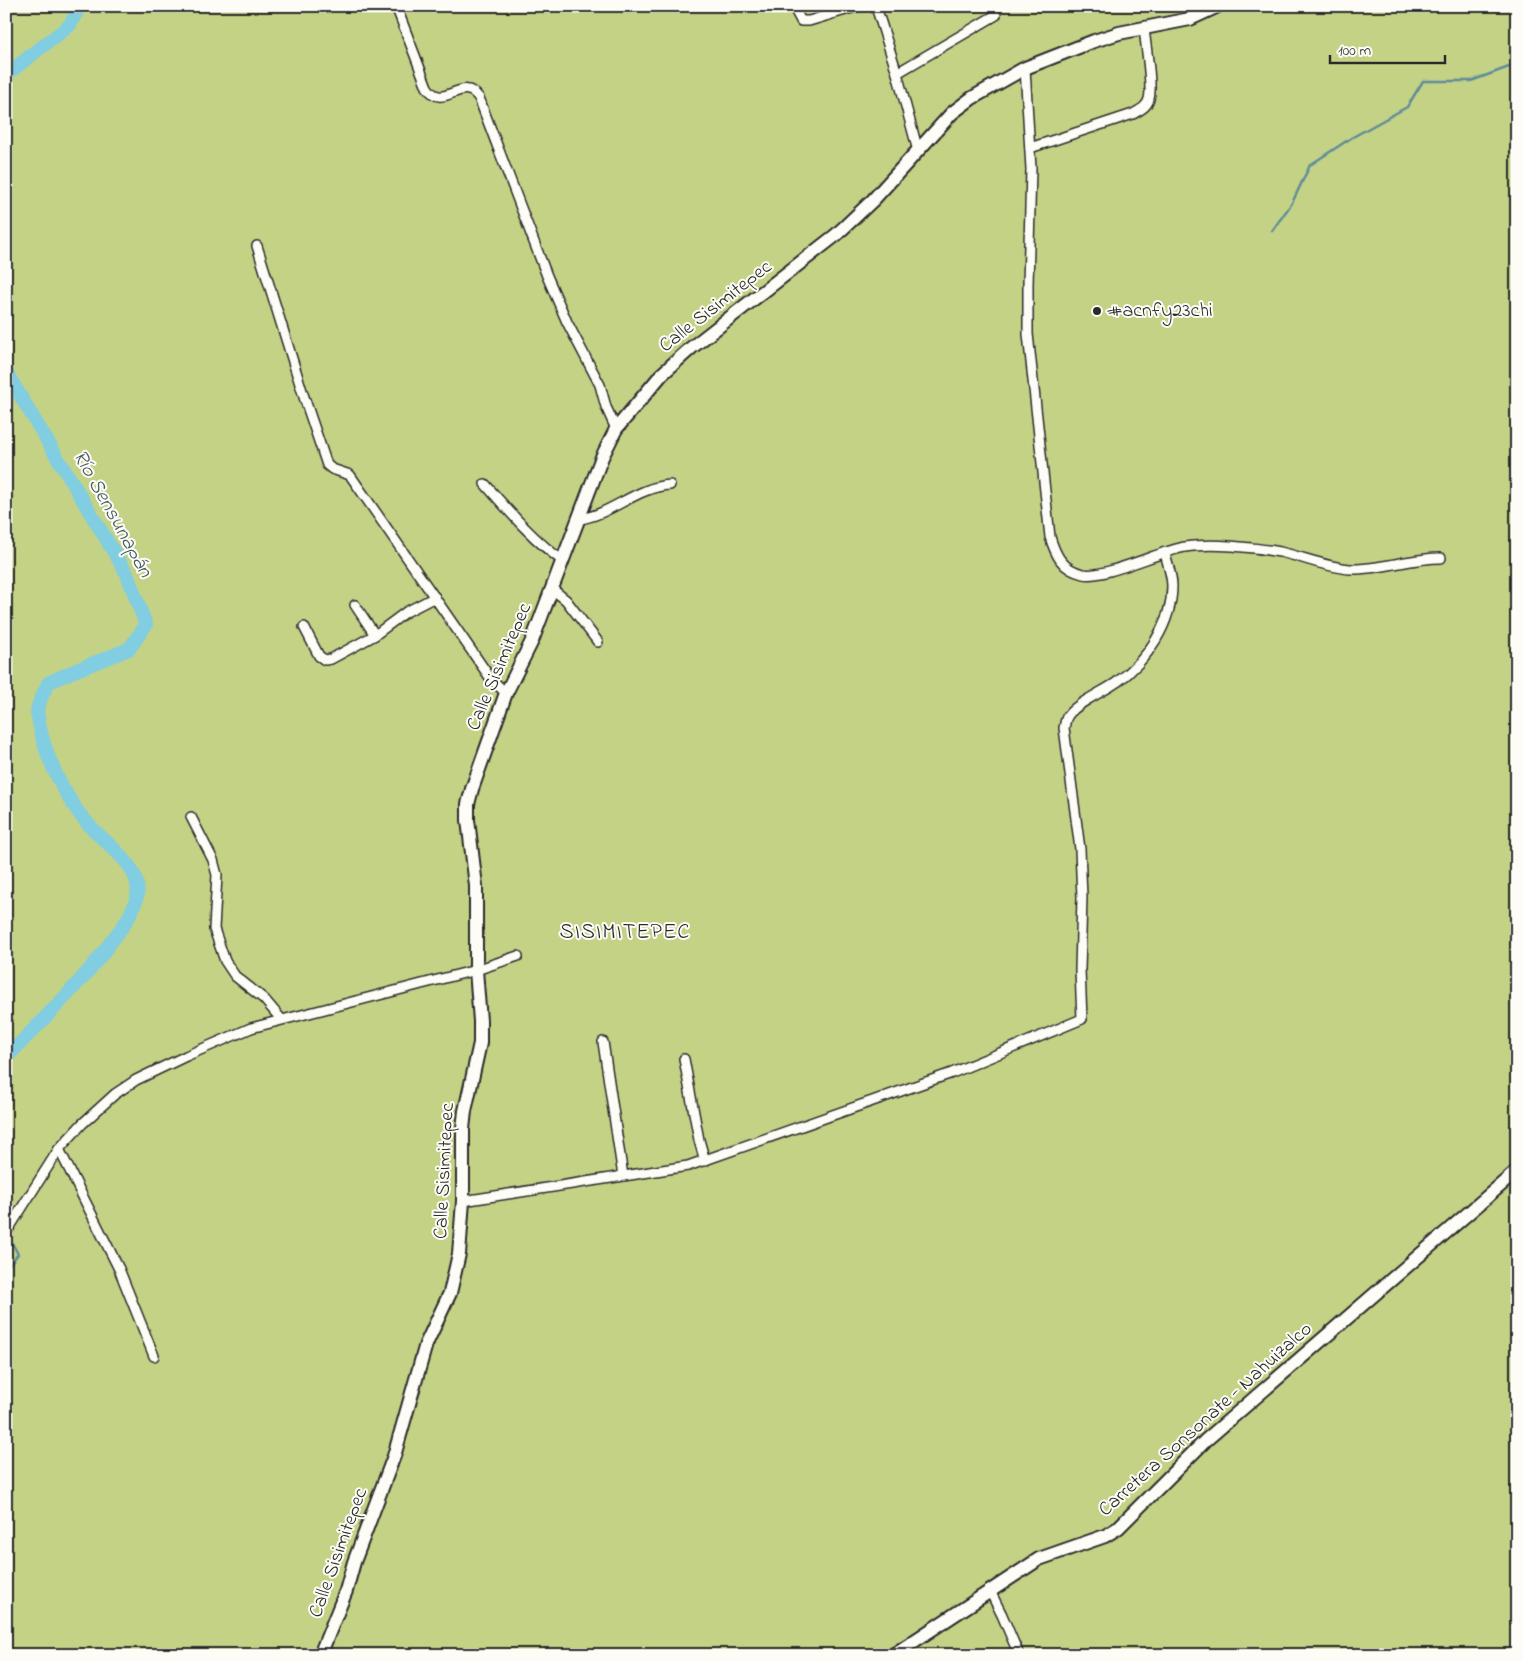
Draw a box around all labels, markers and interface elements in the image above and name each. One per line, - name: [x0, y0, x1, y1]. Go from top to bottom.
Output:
- scale bar: [1330, 32, 1446, 64]
- text: 100 m: [1338, 40, 1371, 62]
- street label: Calle Sisimitepec: [653, 254, 779, 360]
- place label: #acnfy23chi: [1107, 297, 1213, 326]
- marker: #acnfy23chi: [1091, 305, 1103, 317]
- water label: Río Sensunapán: [65, 445, 160, 584]
- street label: Calle Sisimitepec: [460, 599, 540, 735]
- district label: SISIMITEPEC: [560, 917, 690, 949]
- street label: Calle Sisimitepec: [427, 1102, 463, 1240]
- street label: Carretera Sonsonate - Nahuizalco: [1093, 1316, 1319, 1524]
- street label: Calle Sisimitepec: [302, 1484, 376, 1622]

